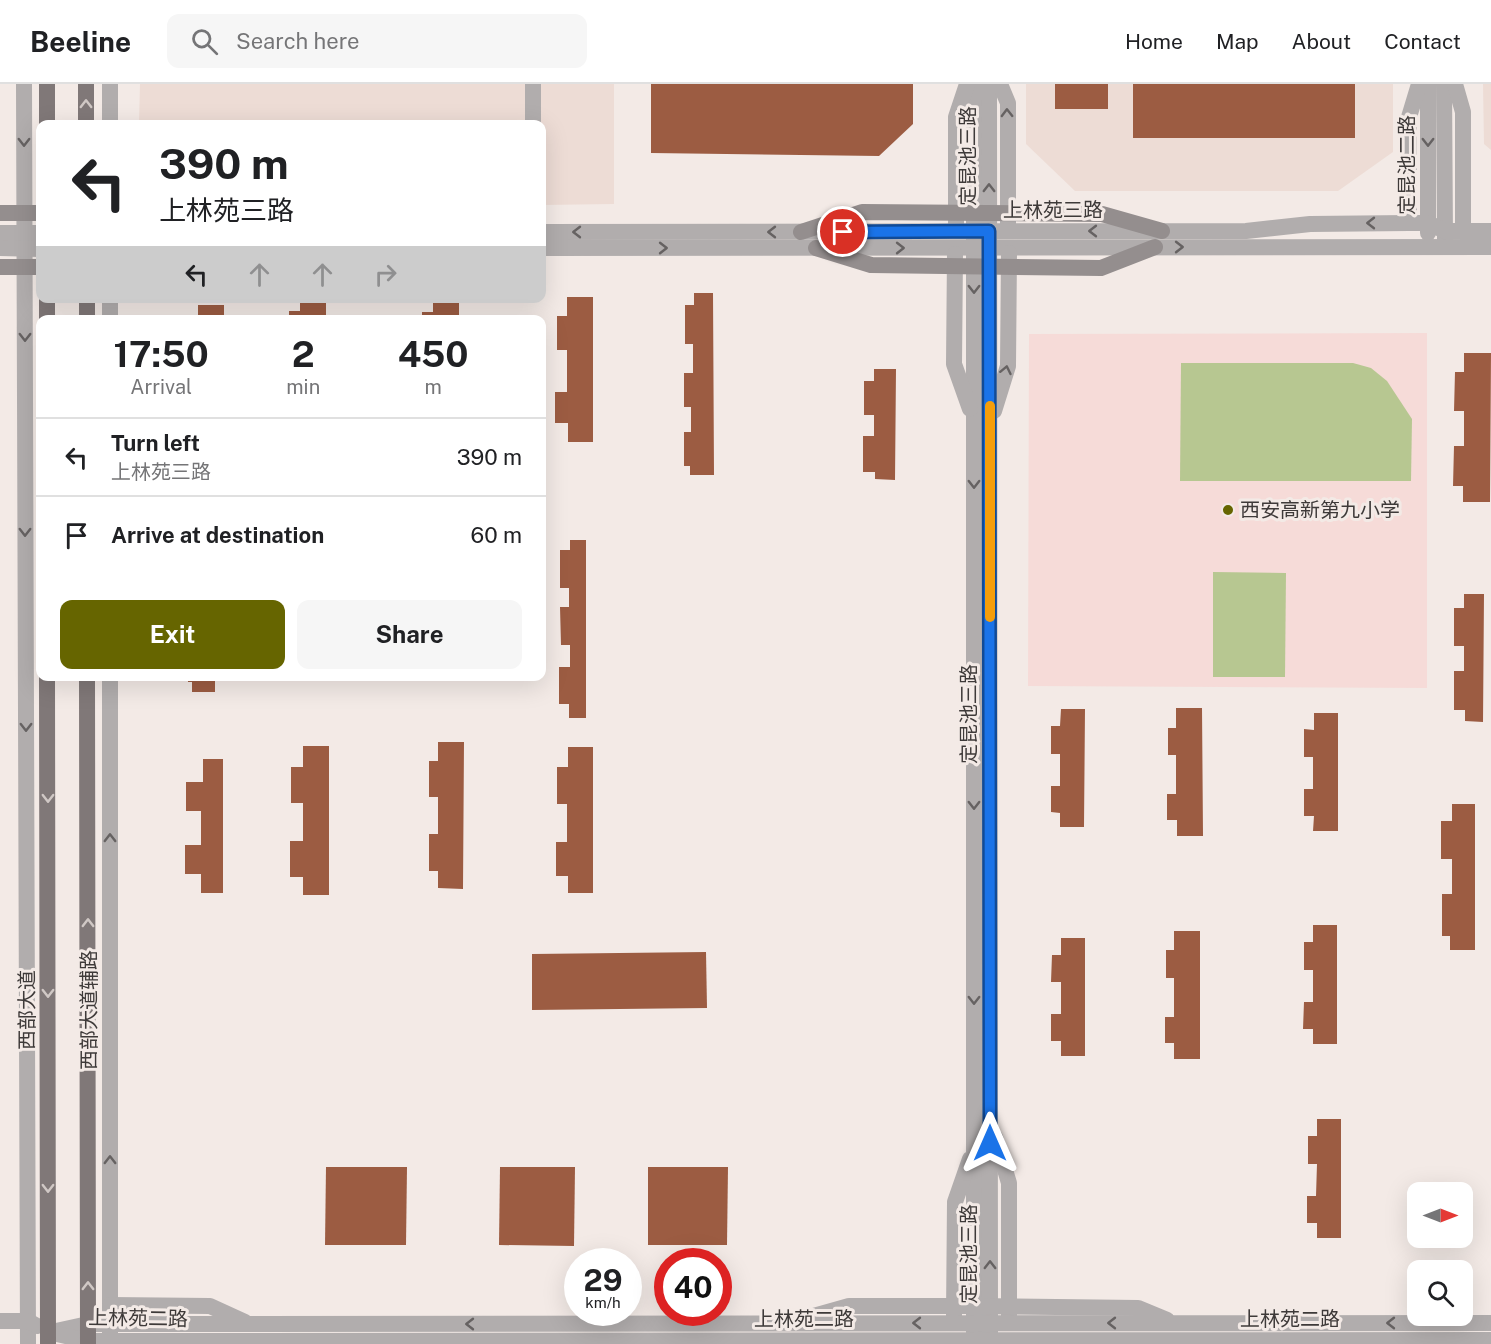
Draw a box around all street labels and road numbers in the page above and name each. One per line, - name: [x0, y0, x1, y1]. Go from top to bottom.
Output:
- street label: 定昆池三路: [956, 106, 980, 206]
- street label: 定昆池二路: [1395, 115, 1419, 215]
- street label: 上林苑三路: [1003, 198, 1103, 222]
- street label: 定昆池三路: [957, 664, 981, 764]
- street label: 西部大道辅路: [77, 950, 101, 1070]
- street label: 西部大道: [15, 970, 39, 1050]
- street label: 定昆池三路: [957, 1204, 981, 1304]
- street label: 上林苑二路: [88, 1305, 188, 1331]
- street label: 上林苑二路: [754, 1307, 854, 1331]
- street label: 上林苑二路: [1240, 1307, 1340, 1331]

